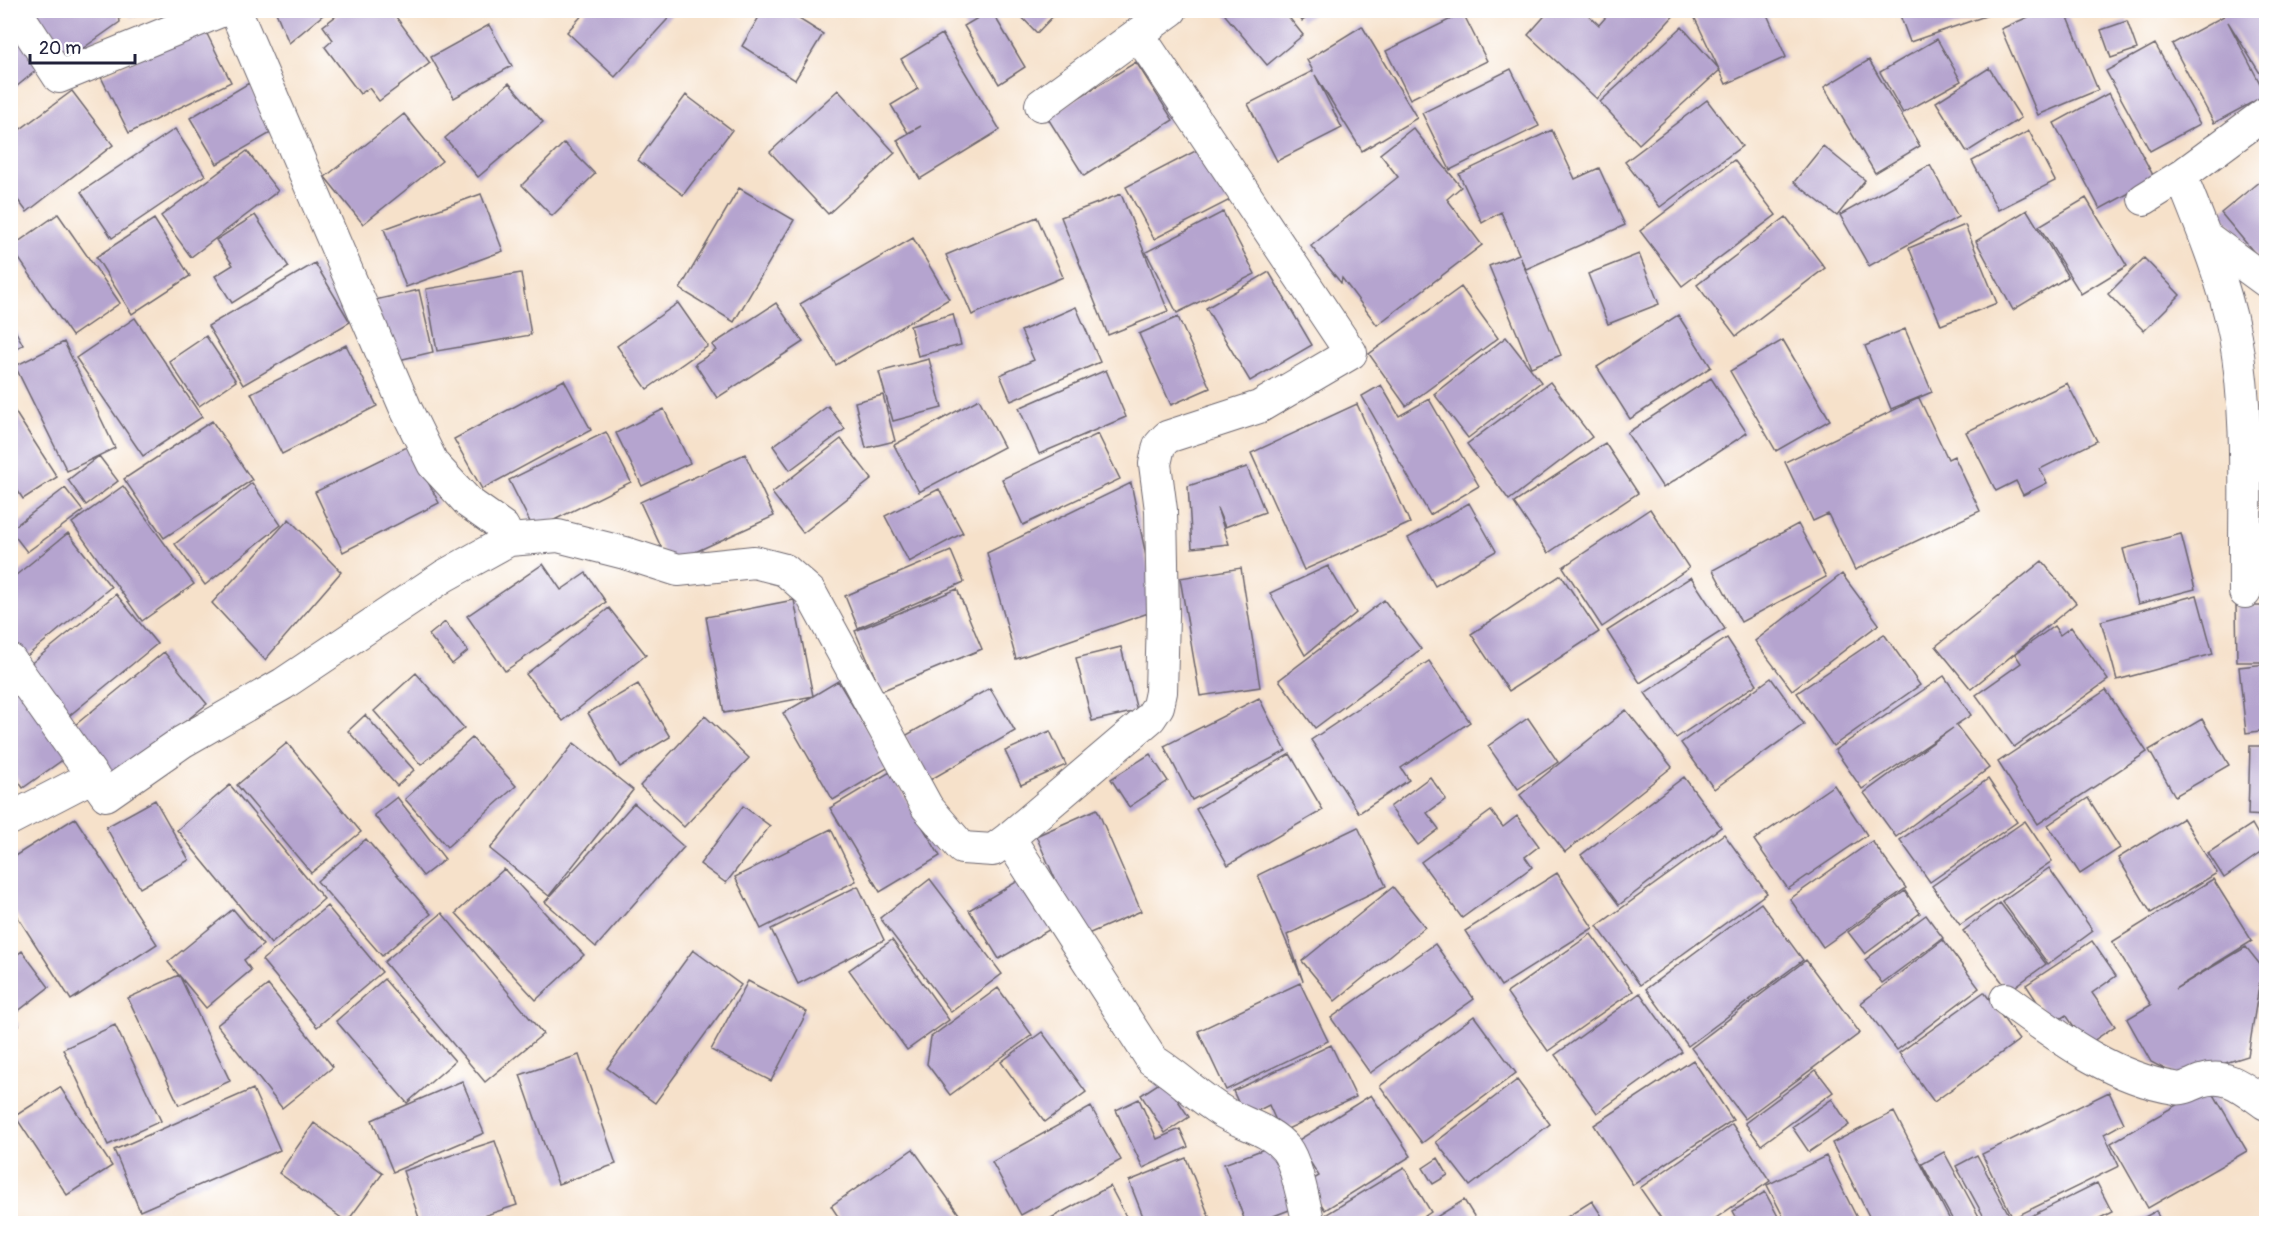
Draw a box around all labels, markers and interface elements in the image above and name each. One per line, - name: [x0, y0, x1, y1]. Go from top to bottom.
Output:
- scale bar: [30, 27, 135, 65]
- text: 20 m: [39, 37, 81, 60]

